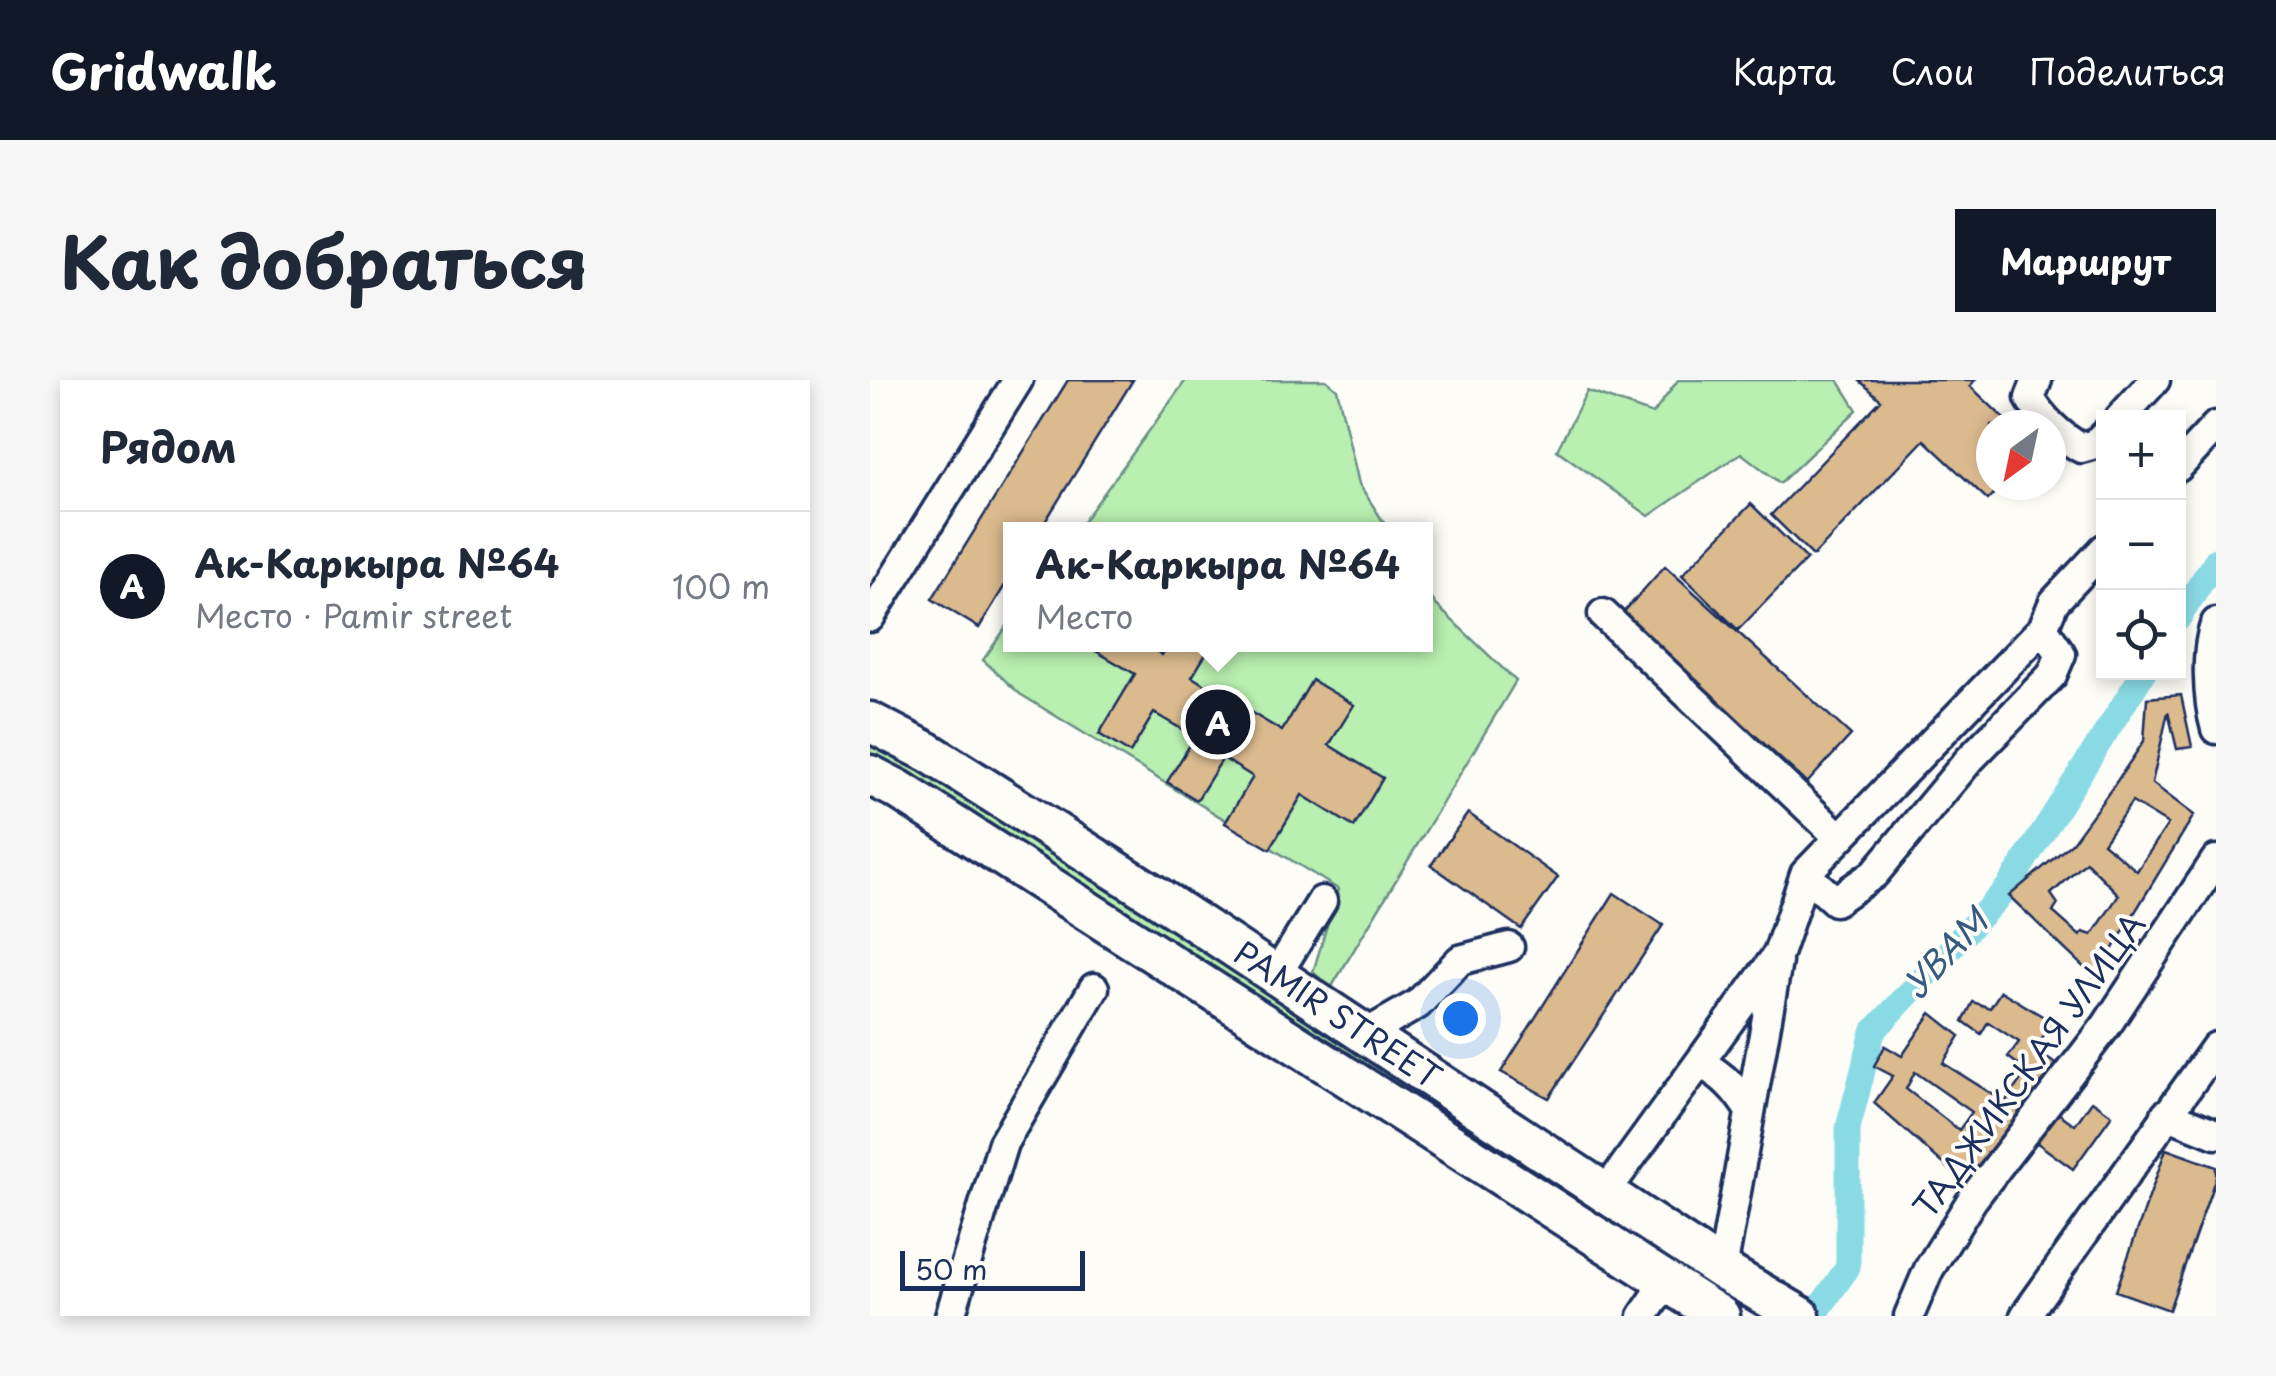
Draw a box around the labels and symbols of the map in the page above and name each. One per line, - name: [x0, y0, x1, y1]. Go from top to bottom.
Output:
- north arrow: [1976, 410, 2066, 500]
- pin: A: [1186, 684, 1250, 760]
- water label: УВАМ: [1889, 894, 2001, 1009]
- street label: ТАДЖИКСКАЯ УЛИЦА: [1901, 902, 2156, 1228]
- street label: PAMIR STREET: [1225, 928, 1451, 1100]
- your location: [1435, 993, 1486, 1044]
- scale bar: [900, 1246, 1085, 1290]

